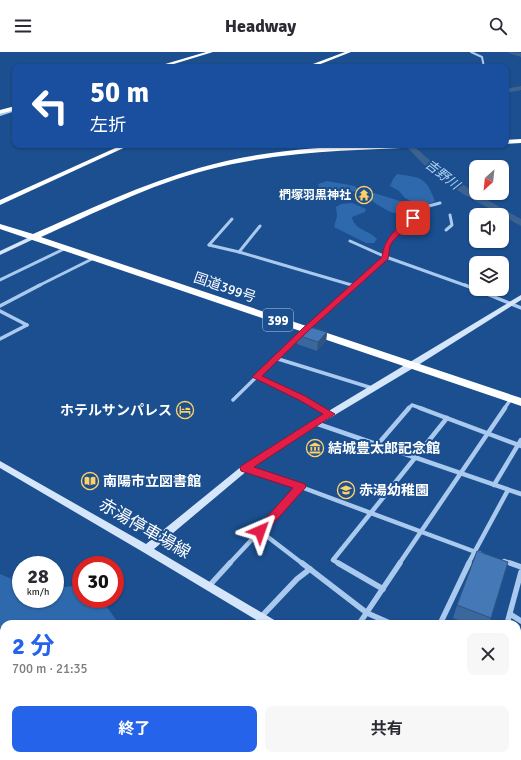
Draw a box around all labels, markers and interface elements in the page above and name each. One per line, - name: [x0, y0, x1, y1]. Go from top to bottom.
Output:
- icon: menu: [12, 15, 34, 37]
- text: Headway: [225, 15, 296, 37]
- icon: search: [487, 15, 509, 37]
- text: 50 m: [90, 76, 149, 110]
- icon: left: [24, 80, 76, 132]
- text: 左折: [90, 114, 126, 136]
- water label: 吉野川: [422, 156, 464, 194]
- north arrow: [469, 160, 509, 200]
- map controls: [469, 160, 509, 296]
- temple icon: 椚塚羽黒神社: [354, 185, 374, 205]
- place label: 椚塚羽黒神社: [279, 188, 351, 203]
- pin: [396, 201, 430, 235]
- icon: arrive: [402, 207, 424, 229]
- button: sound: [469, 208, 509, 248]
- button: layers: [469, 256, 509, 296]
- street label: 国道399号: [191, 269, 258, 306]
- road number: 399: [263, 309, 293, 331]
- hotel icon: ホテルサンパレス: [175, 400, 195, 420]
- place label: ホテルサンパレス: [60, 402, 172, 419]
- museum icon: 結城豊太郎記念館: [305, 438, 325, 458]
- place label: 結城豊太郎記念館: [328, 440, 440, 457]
- library icon: 南陽市立図書館: [80, 471, 100, 491]
- place label: 南陽市立図書館: [103, 473, 201, 490]
- school or university icon: 赤湯幼稚園: [336, 480, 356, 500]
- place label: 赤湯幼稚園: [359, 482, 429, 499]
- street label: 赤湯停車場線: [95, 494, 194, 563]
- position arrow: [239, 510, 281, 552]
- speed limit sign: 30: [72, 556, 124, 608]
- text: 28: [27, 564, 49, 589]
- text: km/h: [27, 586, 49, 598]
- text: 2 分: [12, 631, 54, 661]
- button: close: [467, 633, 509, 675]
- text: 700 m · 21:35: [12, 661, 88, 677]
- button: 終了: [12, 706, 257, 752]
- button: 共有: [265, 706, 509, 752]

